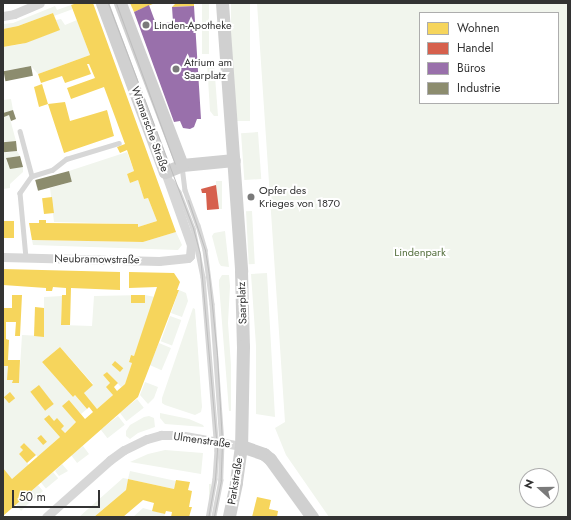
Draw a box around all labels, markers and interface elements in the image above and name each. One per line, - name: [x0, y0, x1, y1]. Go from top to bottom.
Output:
- legend: [419, 12, 559, 104]
- place label: Linden-Apotheke: [154, 18, 232, 32]
- text: Wohnen: [457, 19, 500, 37]
- marker: Linden-Apotheke: [141, 20, 151, 30]
- text: Handel: [457, 39, 493, 57]
- place label: Atrium am Saarplatz: [184, 56, 232, 82]
- text: Büros: [457, 59, 485, 77]
- marker: Atrium am Saarplatz: [171, 64, 181, 74]
- text: Industrie: [457, 79, 501, 97]
- street label: Wismarsche Straße: [128, 85, 172, 173]
- place label: Opfer des Krieges von 1870: [259, 184, 340, 210]
- marker: Opfer des Krieges von 1870: [246, 192, 256, 202]
- park label: Lindenpark: [394, 245, 446, 259]
- street label: Neubramowstraße: [54, 252, 140, 266]
- street label: Saarplatz: [235, 282, 249, 324]
- street label: Ulmenstraße: [173, 429, 231, 451]
- street label: Parkstraße: [225, 456, 245, 506]
- north arrow: [519, 468, 559, 508]
- text: N: [520, 477, 538, 491]
- scale bar: [14, 482, 102, 508]
- text: 50 m: [19, 488, 46, 506]

